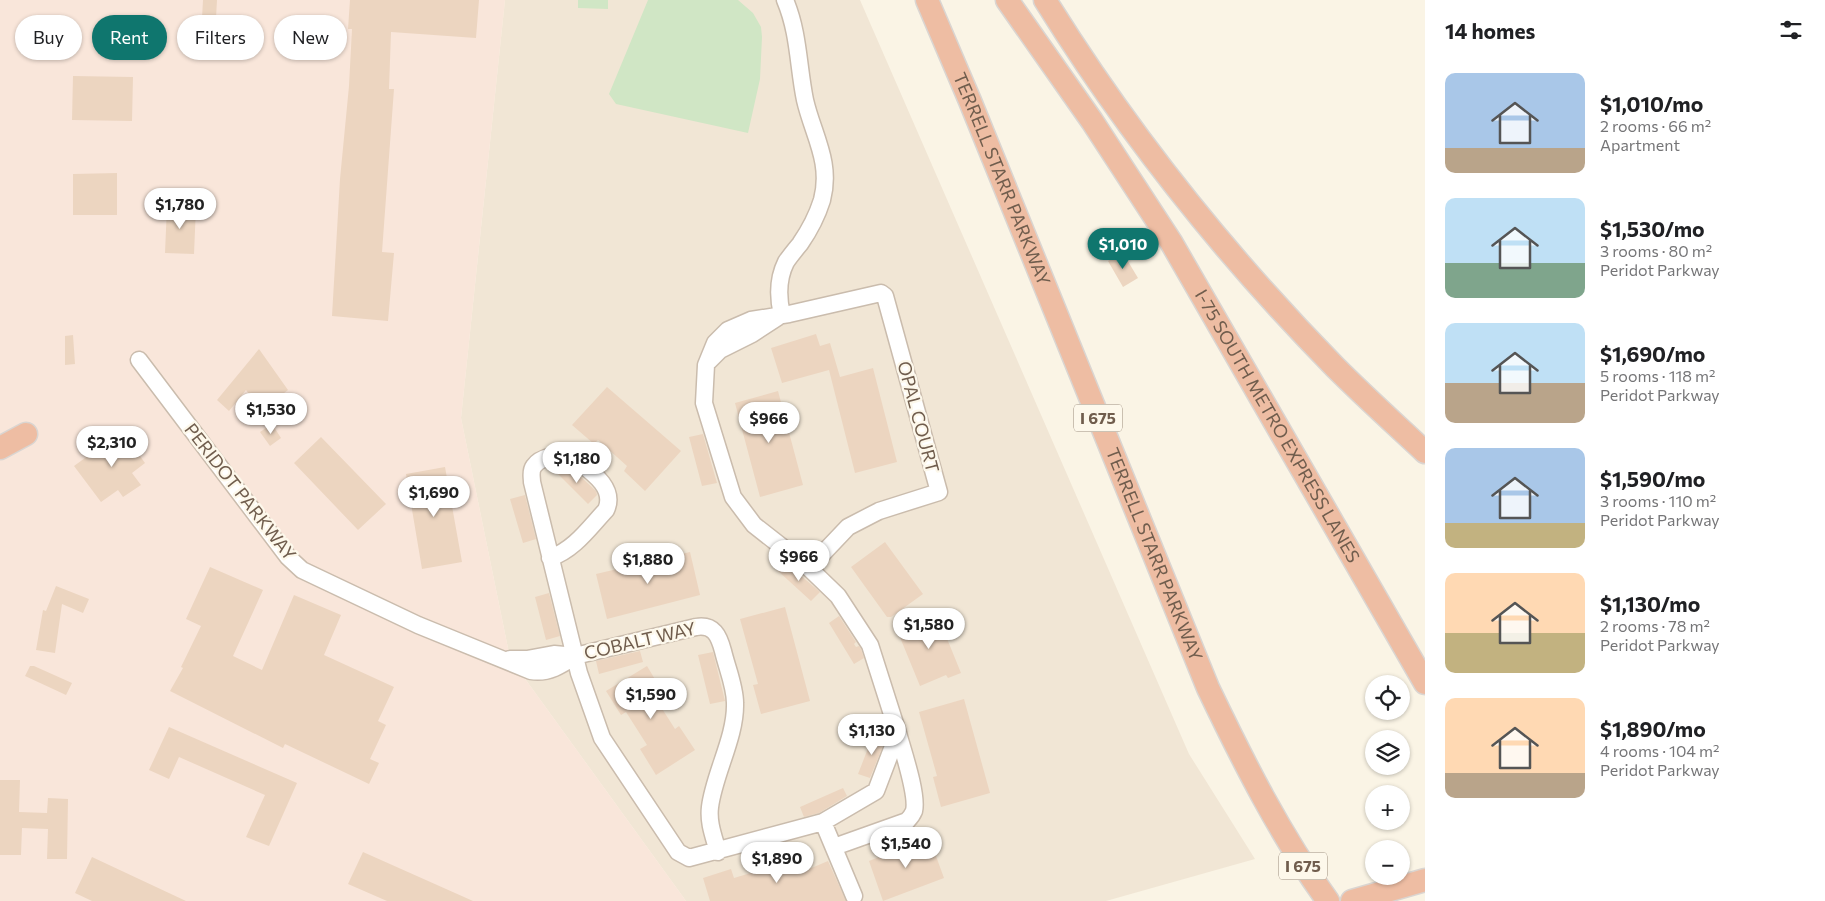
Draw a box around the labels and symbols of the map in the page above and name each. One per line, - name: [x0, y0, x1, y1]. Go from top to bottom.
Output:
- street label: TERRELL STARR PARKWAY: [949, 69, 1056, 289]
- pin: $1,780: [139, 188, 221, 230]
- pin: $1,010: [1082, 228, 1164, 270]
- street label: I-75 SOUTH METRO EXPRESS LANES: [1191, 285, 1365, 566]
- street label: OPAL COURT: [894, 359, 944, 475]
- pin: $1,530: [230, 392, 312, 435]
- pin: $966: [739, 402, 799, 444]
- road number: I 675: [1074, 404, 1122, 432]
- street label: PERIDOT PARKWAY: [180, 418, 301, 565]
- pin: $2,310: [71, 426, 153, 468]
- pin: $1,180: [536, 442, 618, 484]
- street label: TERRELL STARR PARKWAY: [1102, 444, 1208, 664]
- pin: $1,690: [393, 476, 475, 518]
- pin: $966: [769, 540, 829, 582]
- pin: $1,880: [607, 542, 689, 585]
- pin: $1,580: [888, 608, 970, 650]
- street label: COBALT WAY: [582, 616, 698, 664]
- pin: $1,590: [610, 678, 692, 720]
- pin: $1,130: [831, 714, 913, 756]
- pin: $1,540: [865, 826, 947, 869]
- pin: $1,890: [736, 842, 818, 884]
- road number: I 675: [1279, 852, 1327, 879]

